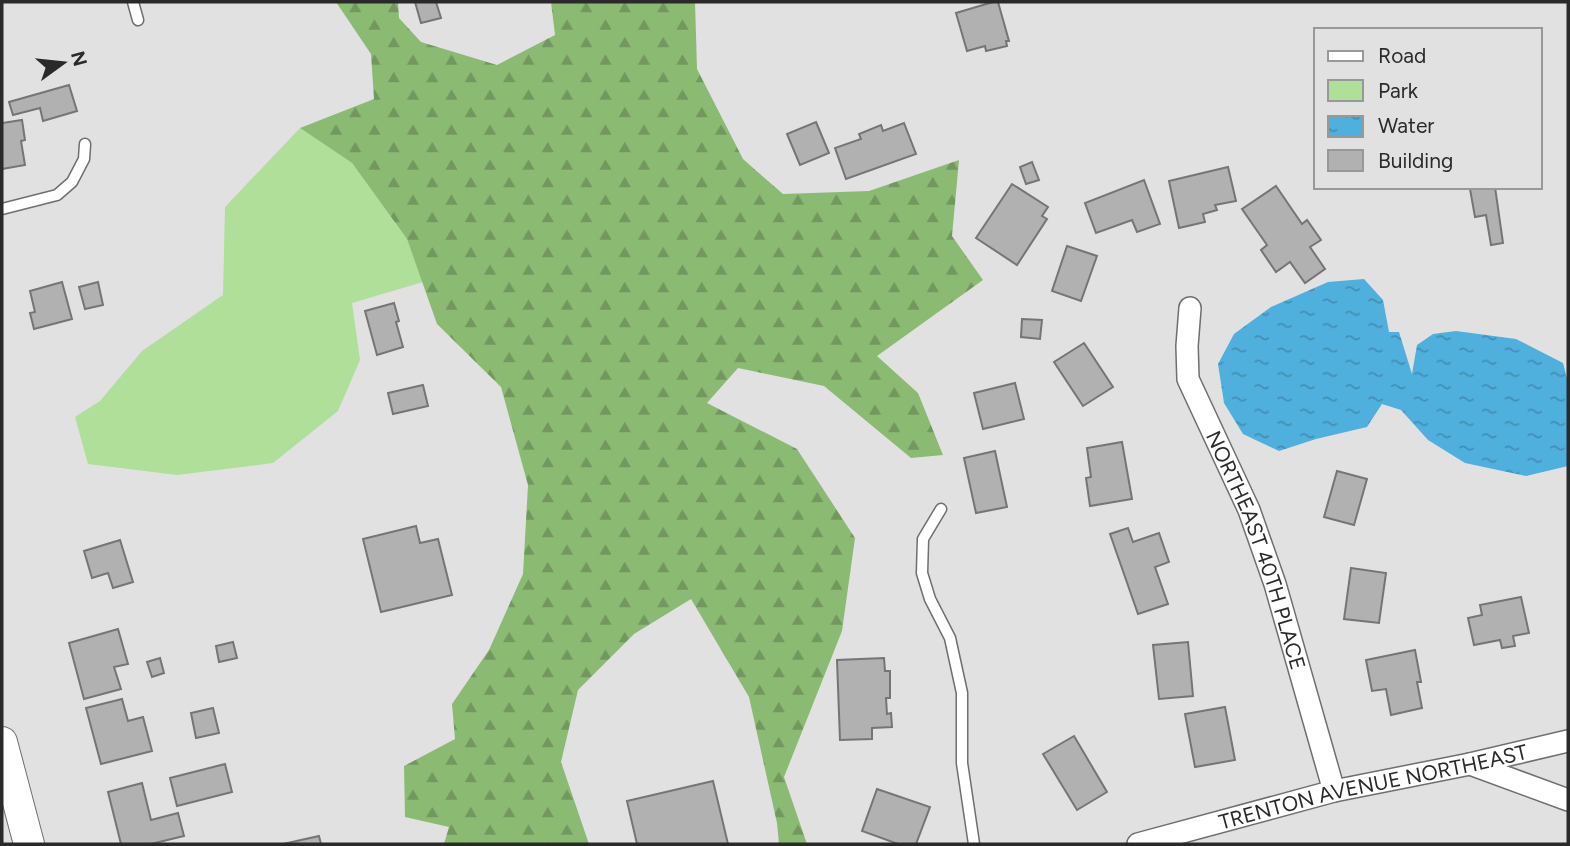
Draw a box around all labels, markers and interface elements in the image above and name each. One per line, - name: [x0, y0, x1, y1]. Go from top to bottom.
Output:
- north arrow: [28, 28, 98, 98]
- legend: [1314, 28, 1542, 189]
- text: Road: [1378, 43, 1426, 68]
- text: N: [66, 49, 92, 69]
- text: Park: [1378, 78, 1419, 103]
- text: Water: [1378, 113, 1434, 138]
- text: Building: [1378, 148, 1453, 173]
- street label: NORTHEAST 40TH PLACE: [1201, 427, 1311, 672]
- street label: TRENTON AVENUE NORTHEAST: [1216, 738, 1530, 834]

